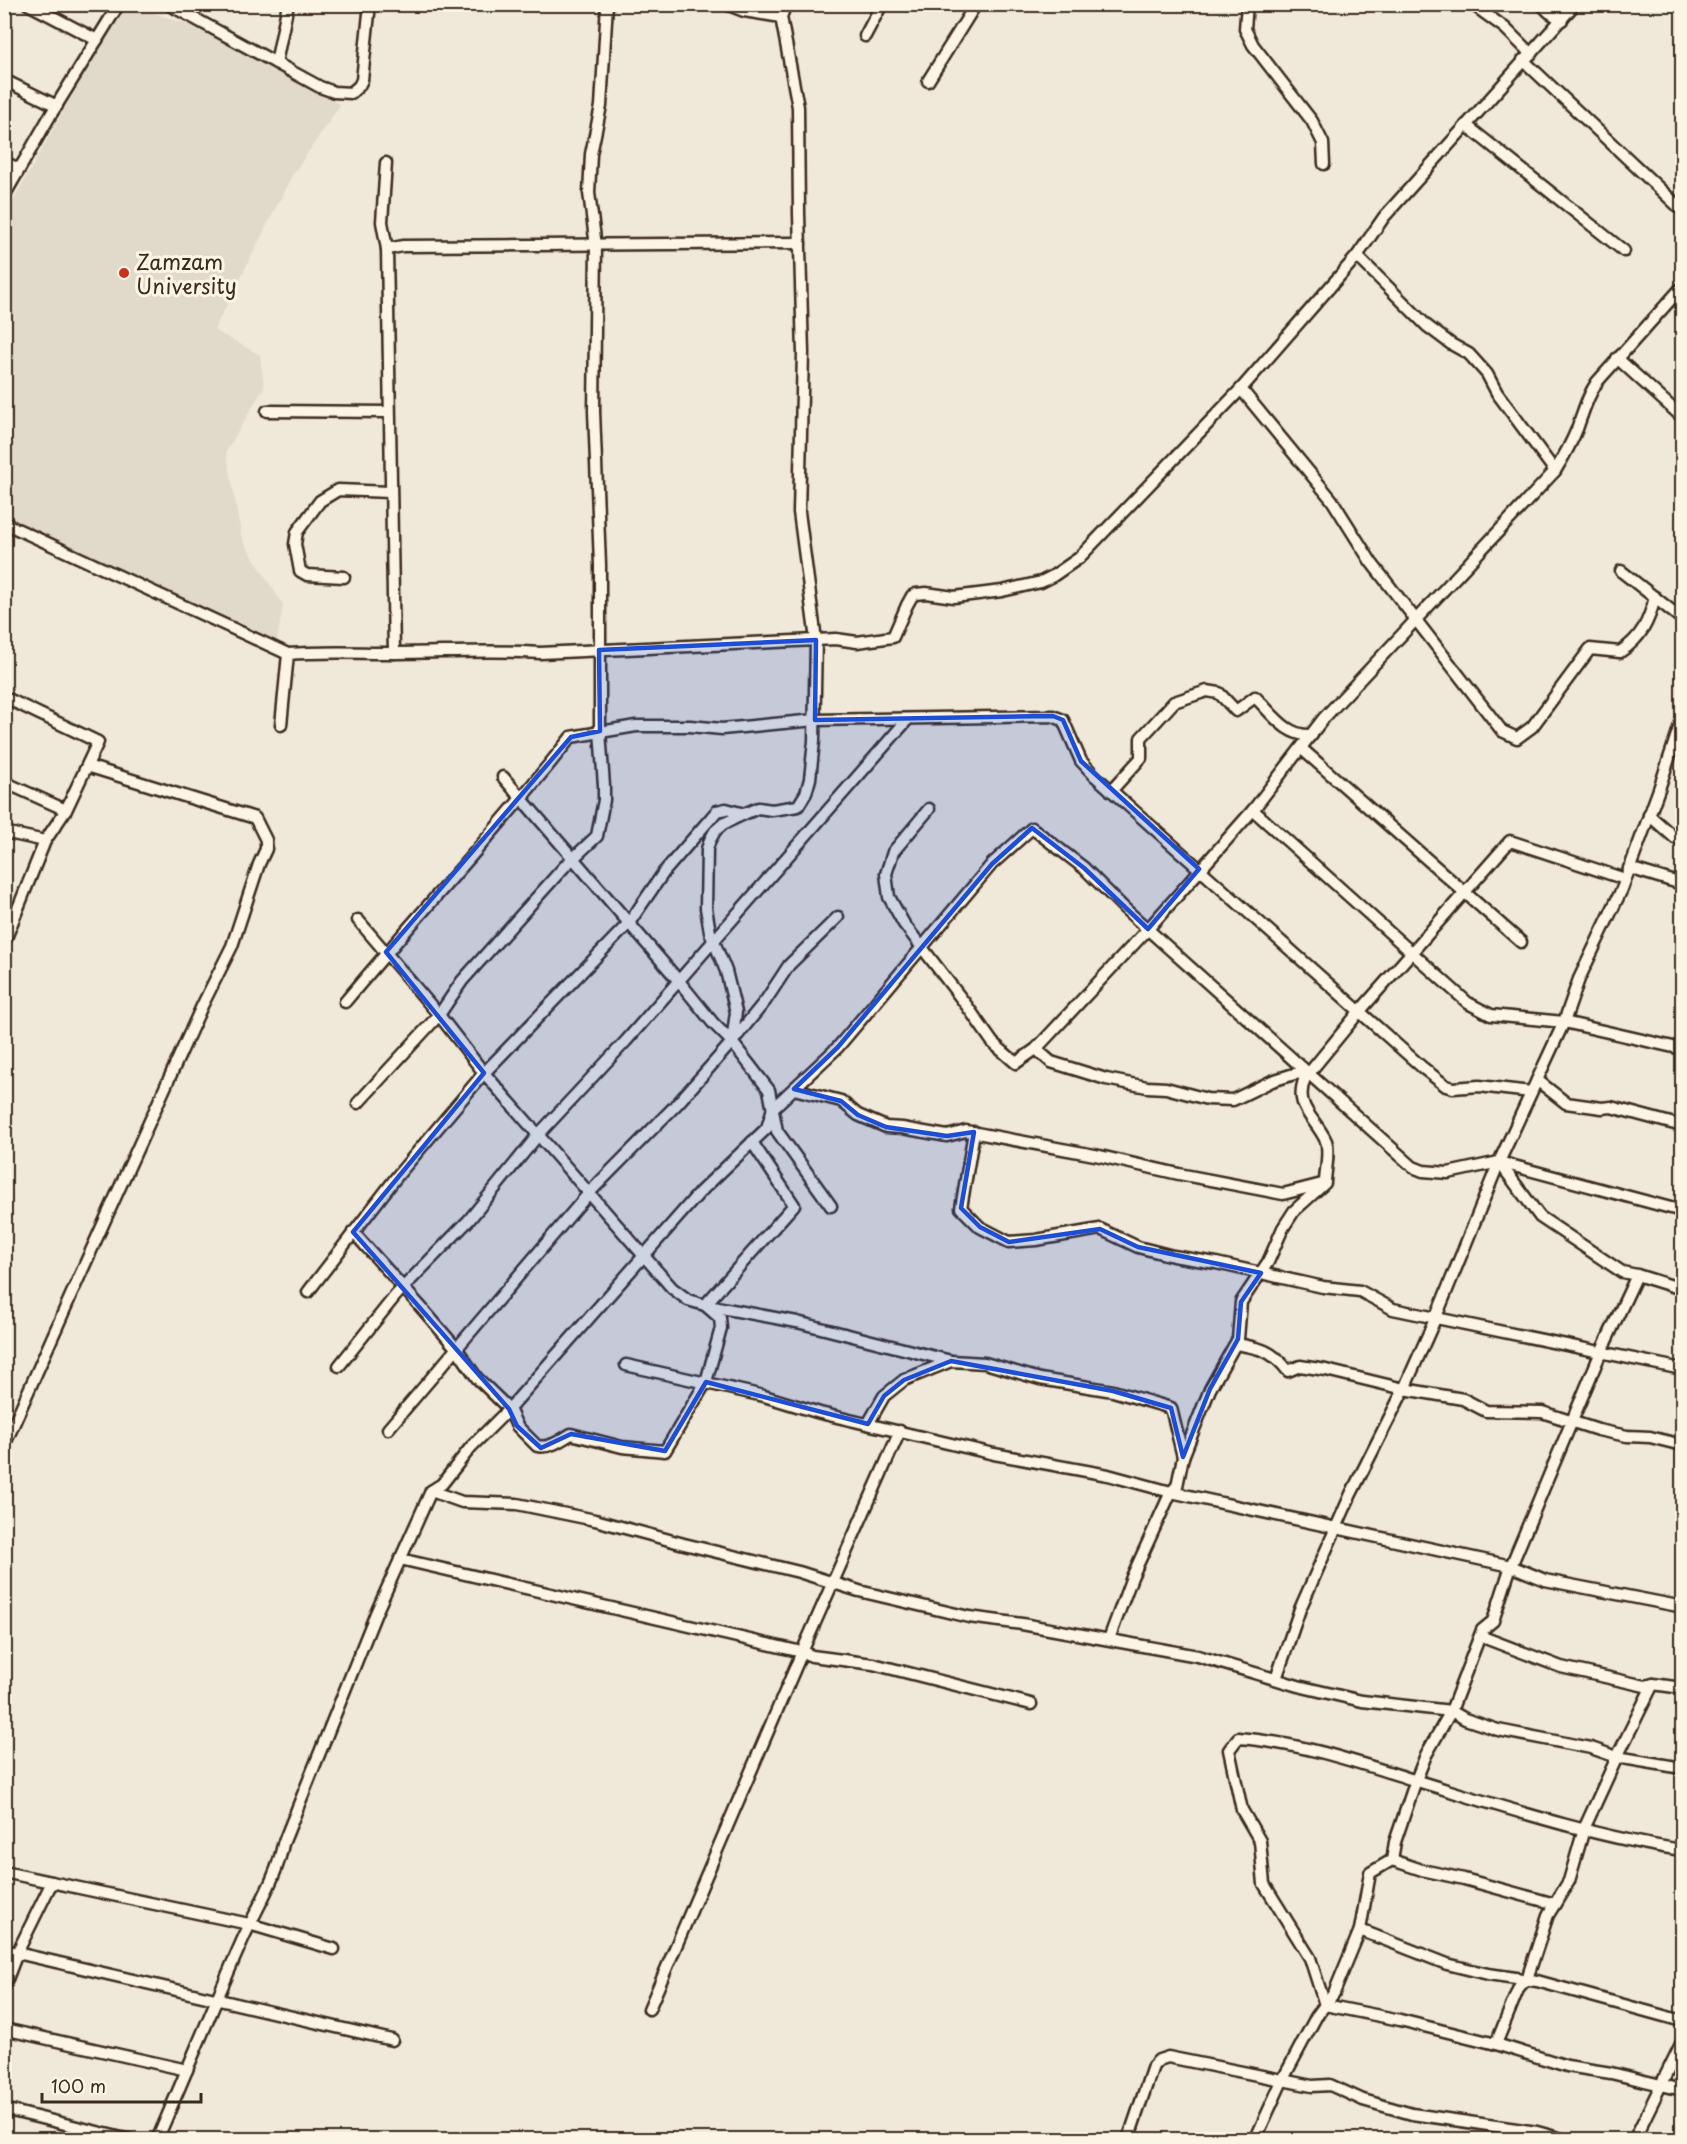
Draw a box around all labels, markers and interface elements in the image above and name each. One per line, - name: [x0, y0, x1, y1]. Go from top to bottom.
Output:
- place label: Zamzam University: [136, 245, 237, 301]
- marker: Zamzam University: [117, 266, 131, 280]
- scale bar: [42, 2066, 201, 2104]
- text: 100 m: [51, 2072, 106, 2099]

